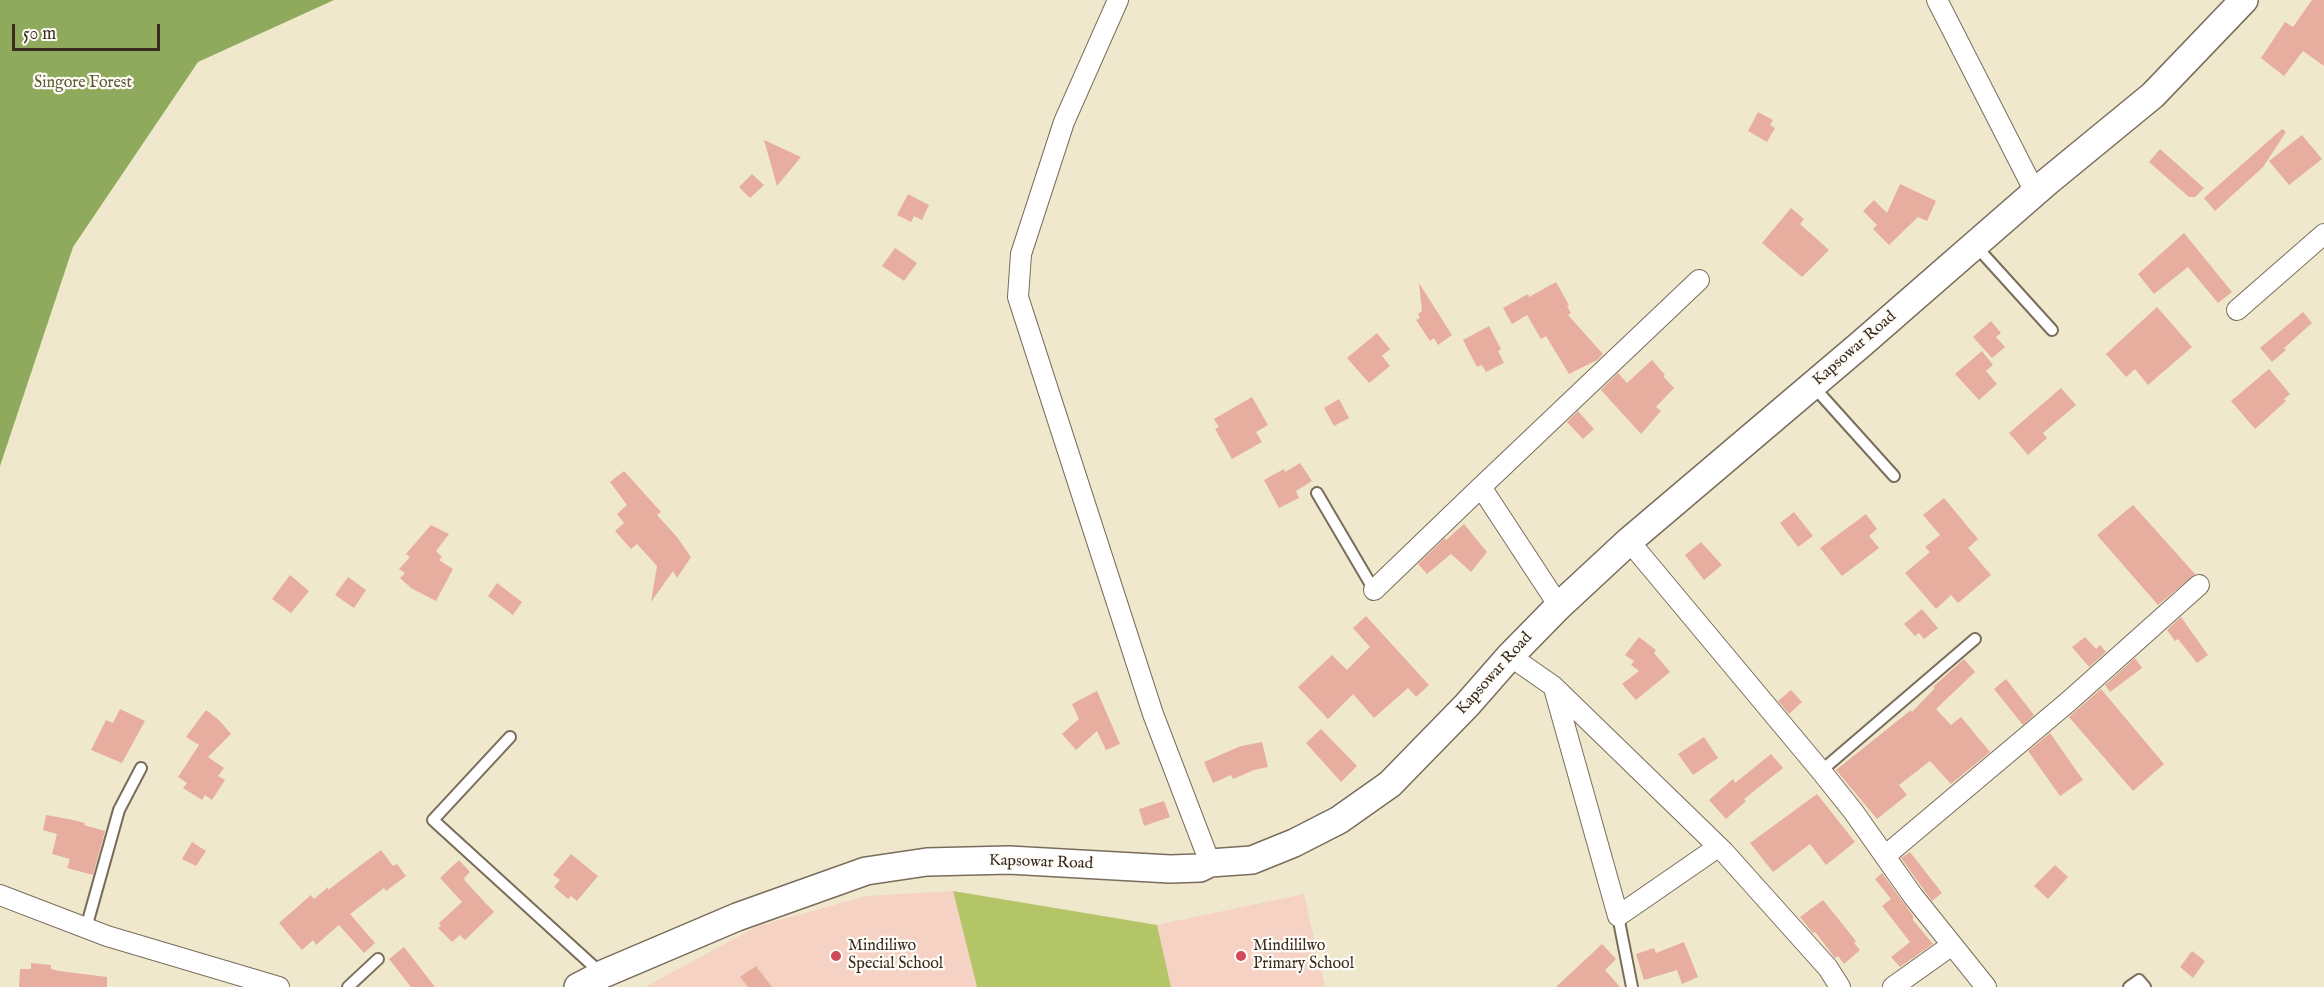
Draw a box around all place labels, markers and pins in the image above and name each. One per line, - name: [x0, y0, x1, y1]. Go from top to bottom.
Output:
- place label: Mindiliwo Special School: [848, 937, 943, 975]
- place label: Mindililwo Primary School: [1253, 937, 1354, 975]
- marker: Mindiliwo Special School: [829, 949, 843, 963]
- marker: Mindililwo Primary School: [1234, 949, 1248, 963]

